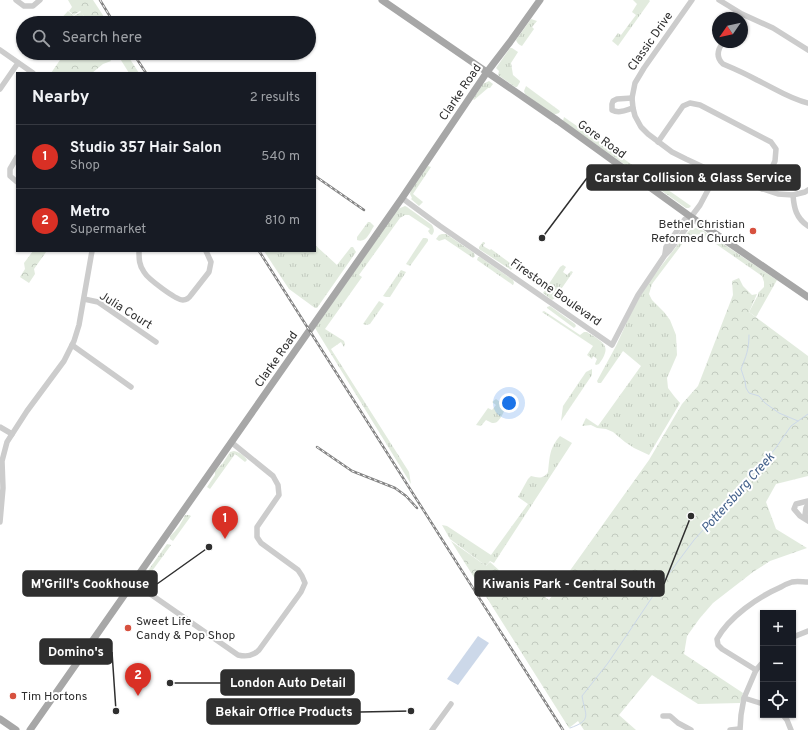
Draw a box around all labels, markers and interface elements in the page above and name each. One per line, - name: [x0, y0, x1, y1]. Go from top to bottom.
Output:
- street label: Classic Drive: [625, 9, 677, 74]
- north arrow: [712, 12, 748, 48]
- search box: [16, 16, 316, 60]
- icon: search: [30, 27, 52, 49]
- text: Search here: [62, 29, 142, 48]
- street label: Clarke Road: [436, 61, 486, 124]
- text: Nearby: [32, 87, 89, 109]
- text: 2 results: [250, 90, 300, 106]
- street label: Gore Road: [574, 117, 629, 163]
- text: Studio 357 Hair Salon: [70, 139, 222, 158]
- text: 1: [42, 149, 48, 165]
- text: 540 m: [261, 149, 300, 165]
- text: Shop: [70, 158, 100, 174]
- callout: Carstar Collision & Glass Service: [587, 165, 800, 190]
- text: Carstar Collision & Glass Service: [594, 171, 792, 187]
- text: Metro: [70, 203, 110, 222]
- text: 2: [41, 213, 49, 229]
- text: 810 m: [265, 213, 300, 229]
- place label: Bethel Christian Reformed Church: [651, 217, 745, 247]
- text: Supermarket: [70, 222, 146, 238]
- marker: Bethel Christian Reformed Church: [748, 226, 758, 236]
- street label: Firestone Boulevard: [507, 255, 604, 330]
- street label: Julia Court: [96, 288, 155, 333]
- street label: Clarke Road: [252, 328, 302, 391]
- your location: [499, 393, 519, 413]
- water label: Pottersburg Creek: [698, 450, 779, 537]
- pin: 1: [212, 506, 238, 539]
- callout: M'Grill's Cookhouse: [23, 571, 157, 596]
- callout: Kiwanis Park - Central South: [475, 571, 664, 596]
- text: M'Grill's Cookhouse: [31, 577, 149, 593]
- text: Kiwanis Park - Central South: [482, 577, 656, 593]
- map controls: [760, 610, 796, 718]
- button: +: [760, 610, 796, 646]
- place label: Sweet Life Candy & Pop Shop: [136, 614, 236, 644]
- marker: Sweet Life Candy & Pop Shop: [123, 623, 133, 633]
- callout: Domino's: [40, 639, 112, 664]
- text: Domino's: [48, 645, 104, 661]
- button: −: [760, 646, 796, 682]
- pin: 2: [125, 663, 151, 696]
- callout: London Auto Detail: [221, 670, 354, 695]
- text: London Auto Detail: [230, 676, 346, 692]
- button: locate: [760, 682, 796, 718]
- place label: Tim Hortons: [21, 689, 87, 705]
- marker: Tim Hortons: [8, 691, 18, 701]
- callout: Bekair Office Products: [207, 699, 360, 724]
- text: Bekair Office Products: [215, 705, 353, 721]

